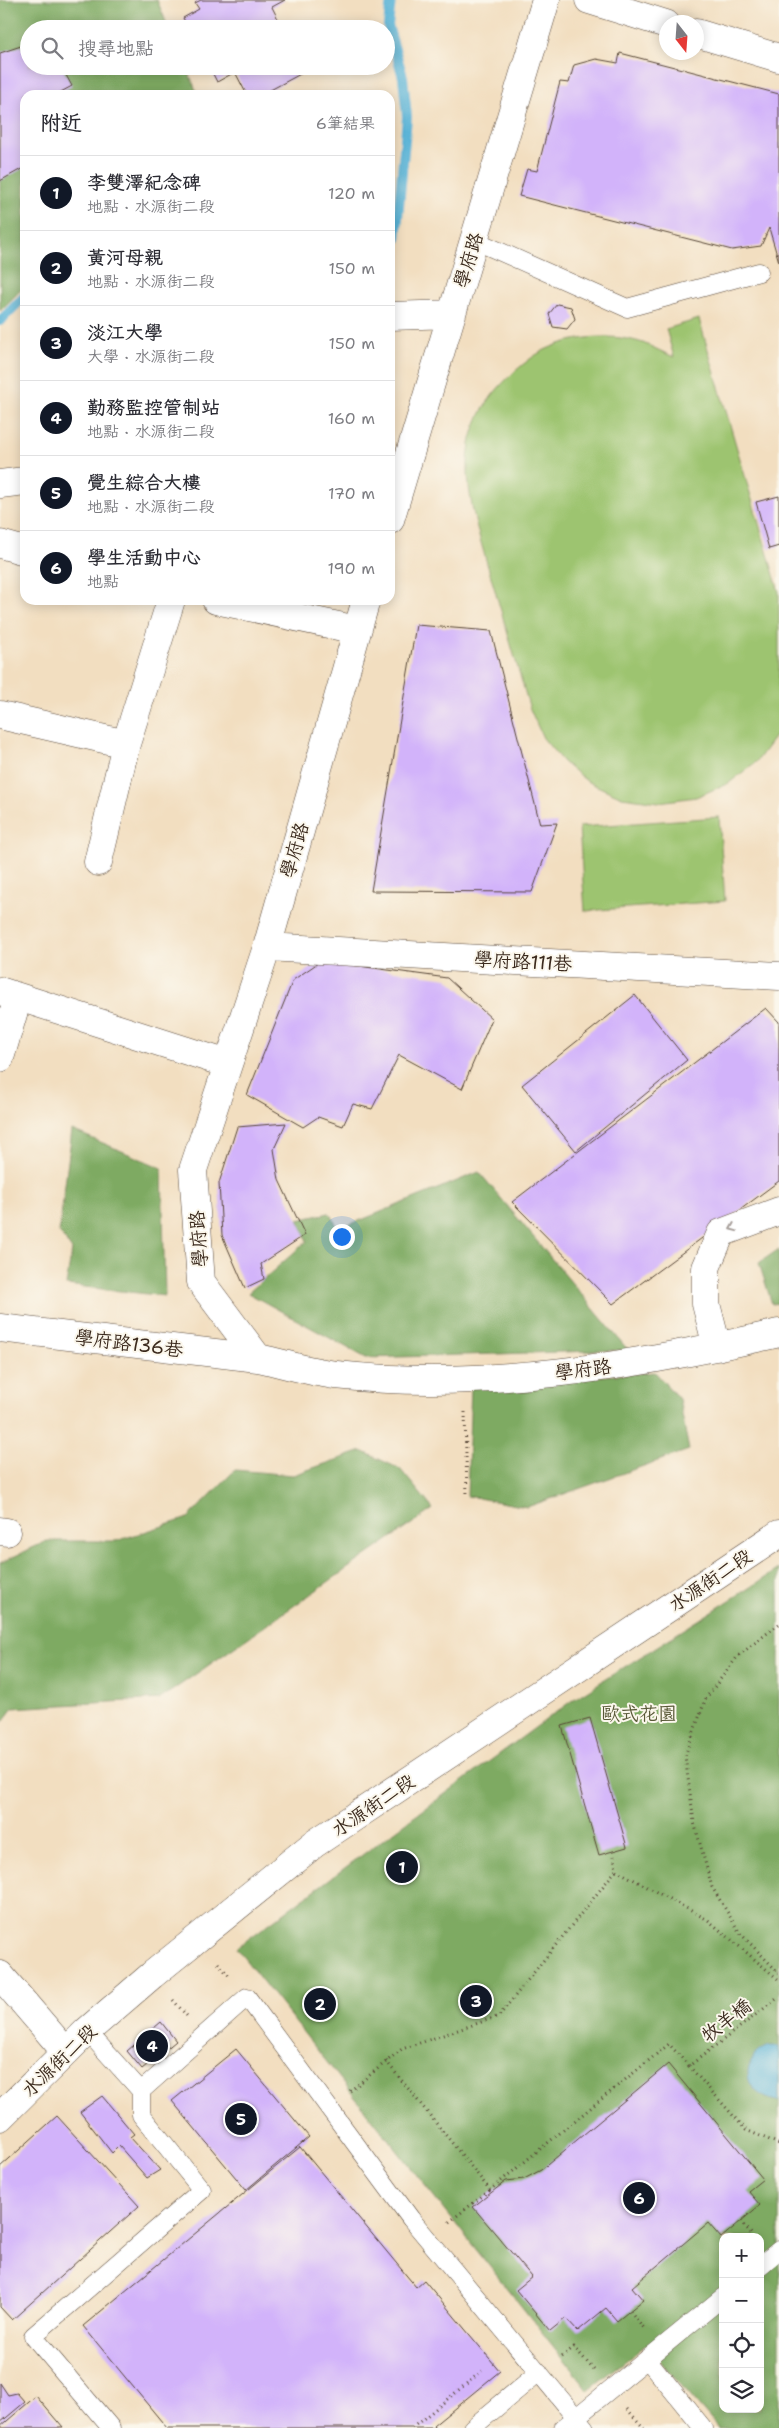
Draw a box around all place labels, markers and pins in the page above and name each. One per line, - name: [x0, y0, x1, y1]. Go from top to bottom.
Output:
- pin: 1: [386, 1848, 418, 1886]
- pin: 3: [460, 1982, 492, 2020]
- pin: 2: [304, 1985, 336, 2023]
- pin: 4: [136, 2027, 168, 2065]
- pin: 5: [225, 2100, 257, 2138]
- pin: 6: [623, 2179, 655, 2217]

